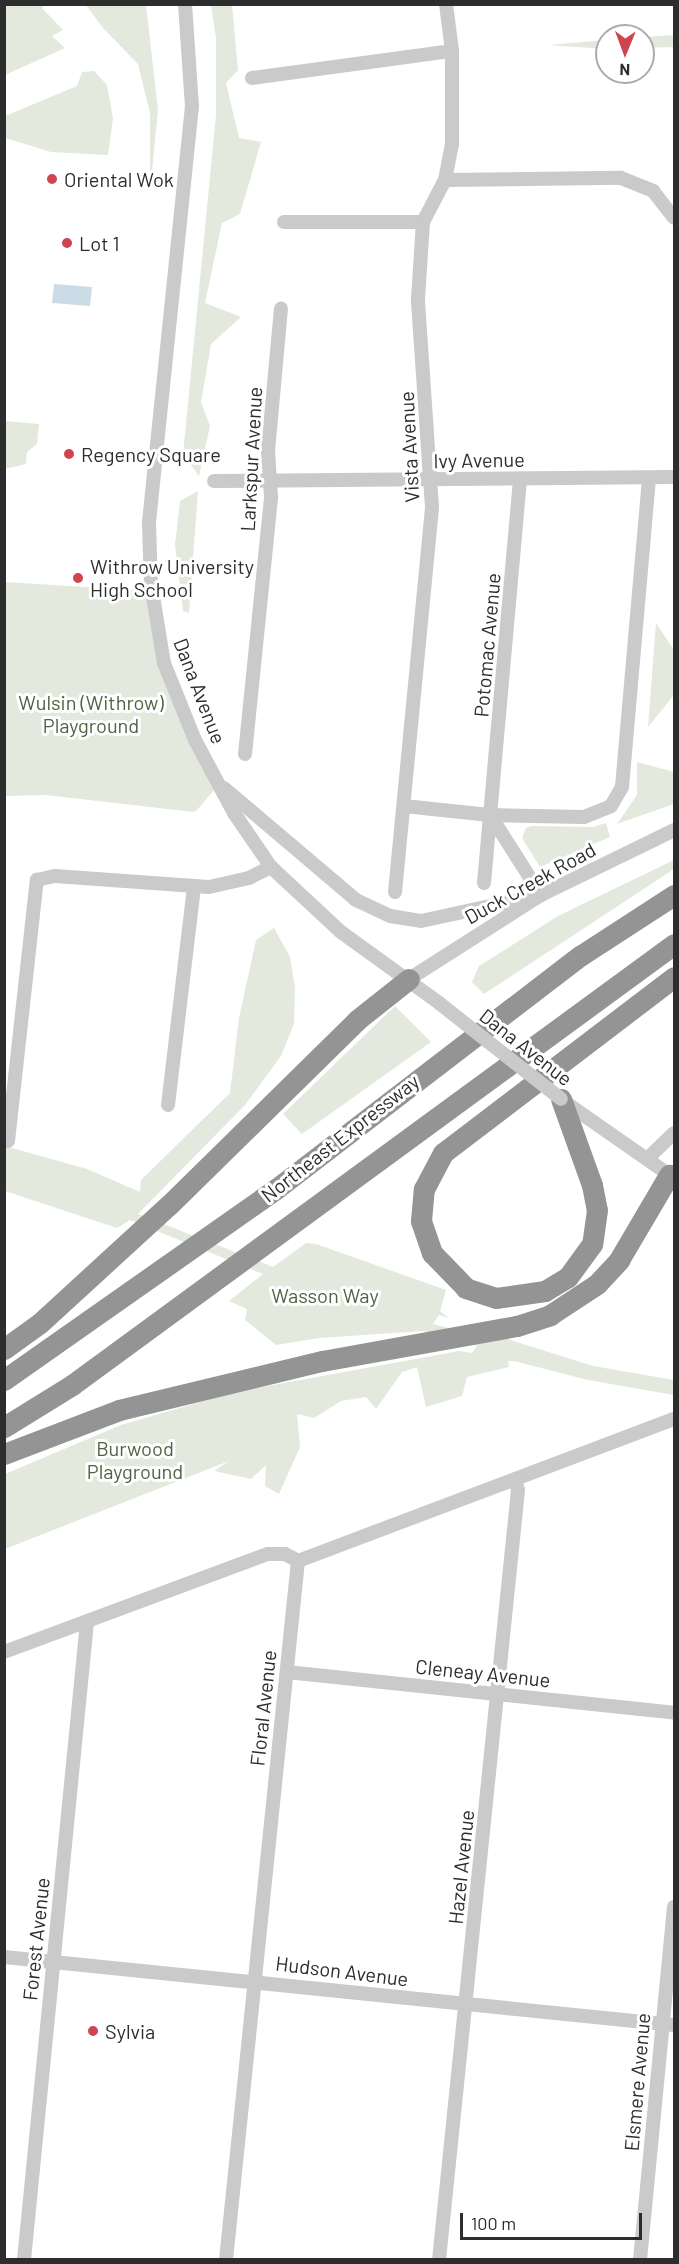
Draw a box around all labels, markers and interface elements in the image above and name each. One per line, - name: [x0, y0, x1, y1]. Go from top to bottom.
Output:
- north arrow: [595, 24, 655, 84]
- text: N: [619, 61, 630, 80]
- place label: Oriental Wok: [64, 167, 174, 191]
- marker: Oriental Wok: [45, 172, 59, 186]
- place label: Lot 1: [79, 231, 119, 255]
- marker: Lot 1: [60, 236, 74, 250]
- street label: Larkspur Avenue: [235, 386, 267, 532]
- street label: Vista Avenue: [394, 391, 424, 503]
- place label: Regency Square: [81, 442, 221, 466]
- marker: Regency Square: [62, 447, 76, 461]
- street label: Ivy Avenue: [433, 447, 525, 473]
- place label: Withrow University High School: [90, 554, 254, 601]
- marker: Withrow University High School: [71, 571, 85, 585]
- street label: Potomac Avenue: [469, 572, 505, 718]
- street label: Dana Avenue: [169, 635, 231, 747]
- park label: Wulsin (Withrow) Playground: [18, 691, 164, 738]
- street label: Duck Creek Road: [460, 837, 600, 929]
- street label: Dana Avenue: [475, 1003, 577, 1091]
- street label: Northeast Expressway: [256, 1069, 424, 1207]
- park label: Wasson Way: [271, 1283, 379, 1307]
- park label: Burwood Playground: [87, 1436, 183, 1483]
- street label: Floral Avenue: [245, 1649, 281, 1767]
- street label: Cleneay Avenue: [414, 1654, 552, 1692]
- street label: Hazel Avenue: [443, 1809, 479, 1925]
- street label: Forest Avenue: [18, 1876, 54, 2002]
- street label: Hudson Avenue: [274, 1951, 410, 1991]
- street label: Elsmere Avenue: [619, 2012, 655, 2152]
- place label: Sylvia: [105, 2019, 155, 2043]
- marker: Sylvia: [86, 2024, 100, 2038]
- scale bar: [463, 2201, 644, 2239]
- text: 100 m: [471, 2212, 516, 2234]

